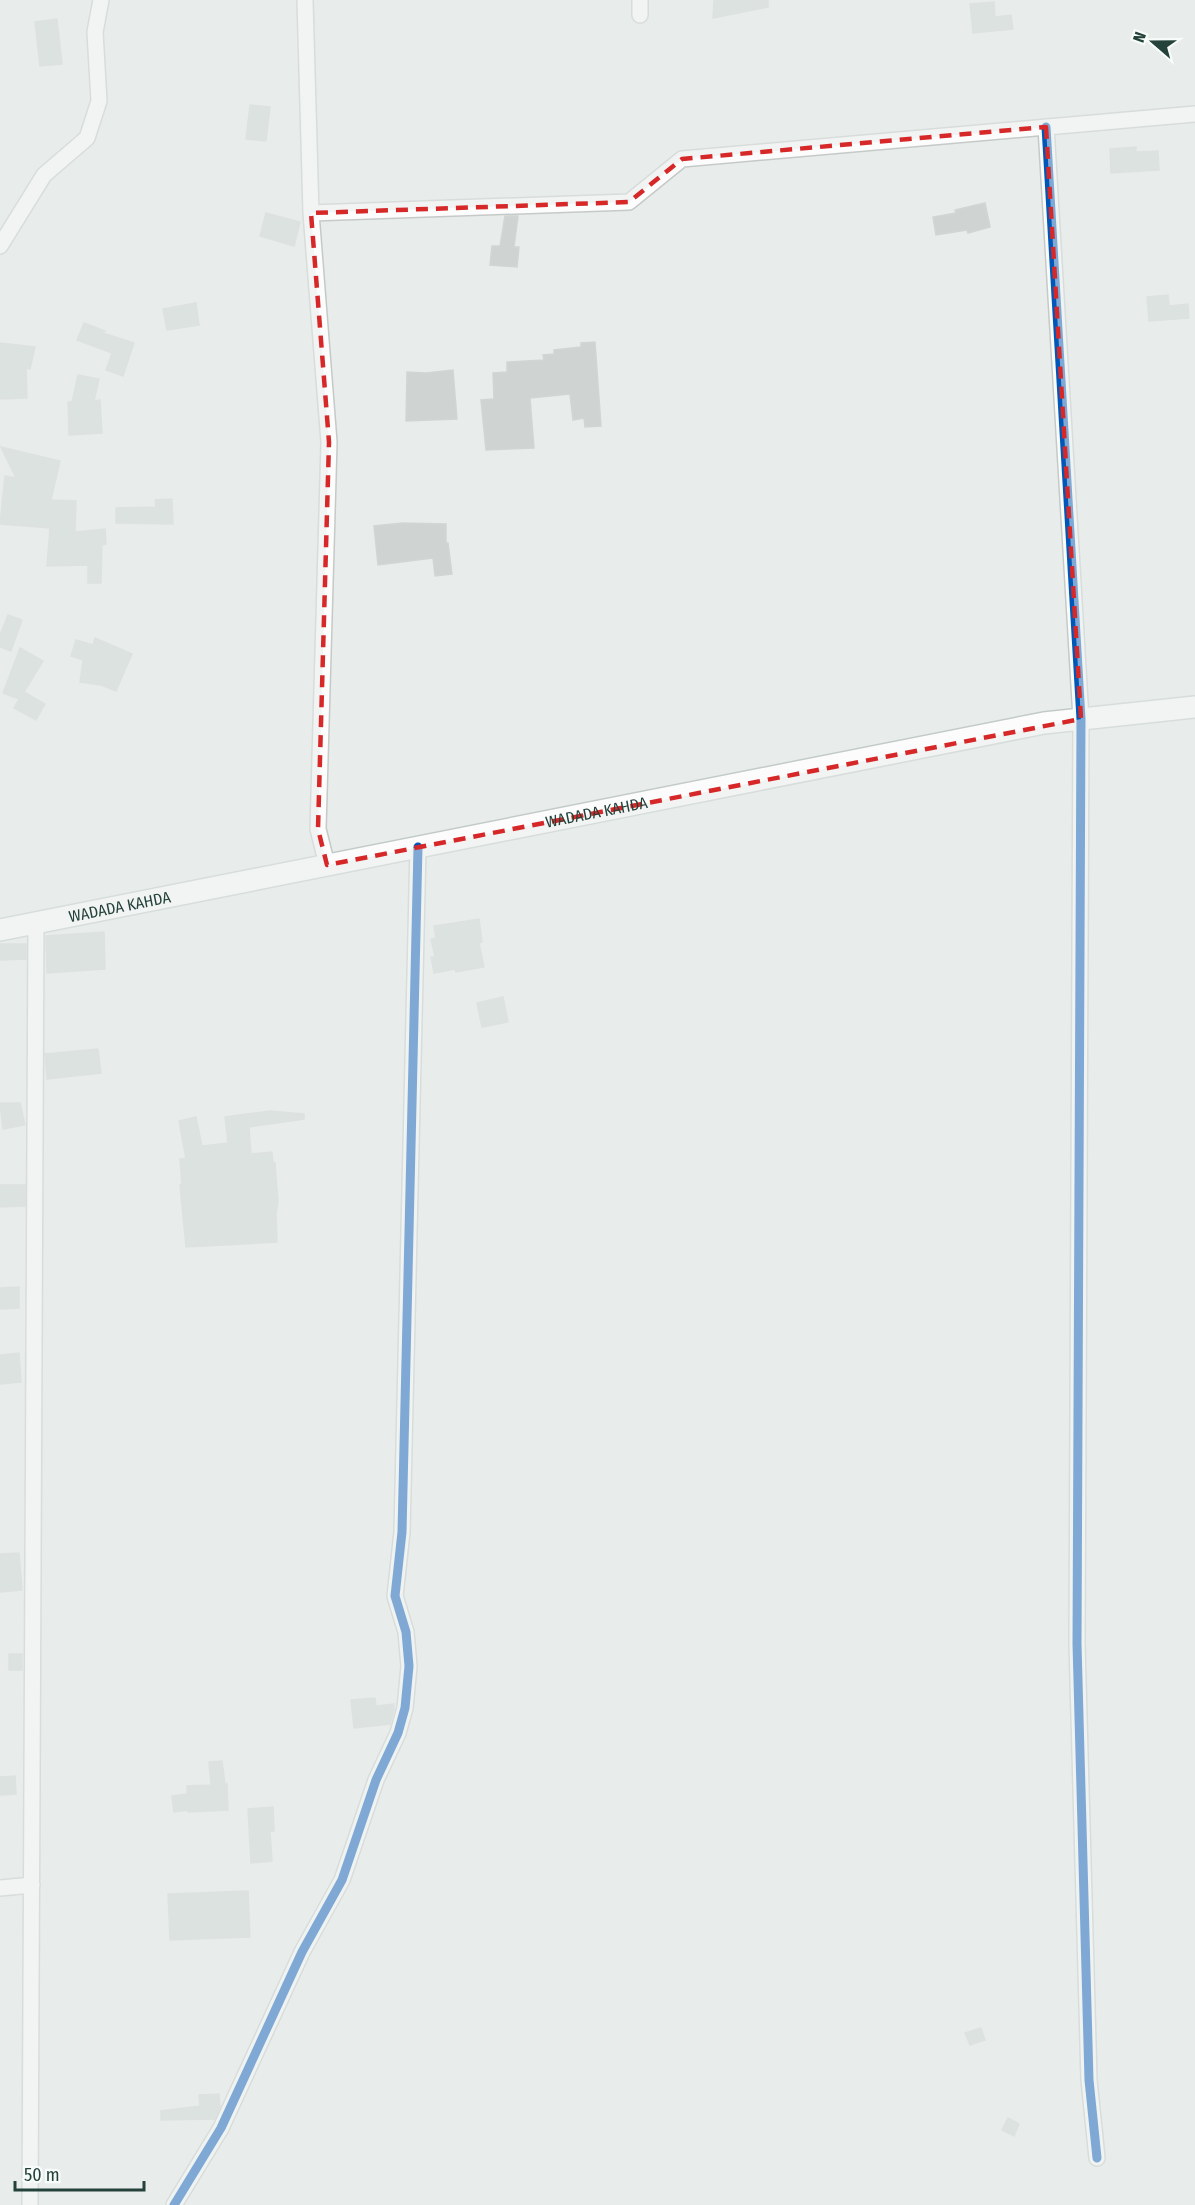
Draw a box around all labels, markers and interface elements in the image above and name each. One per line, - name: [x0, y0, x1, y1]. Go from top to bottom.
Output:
- north arrow: [1123, 12, 1183, 72]
- text: N: [1129, 29, 1150, 45]
- street label: WADADA KAHDA: [544, 793, 650, 832]
- street label: WADADA KAHDA: [67, 887, 173, 926]
- scale bar: [15, 2154, 144, 2192]
- text: 50 m: [24, 2164, 60, 2186]

